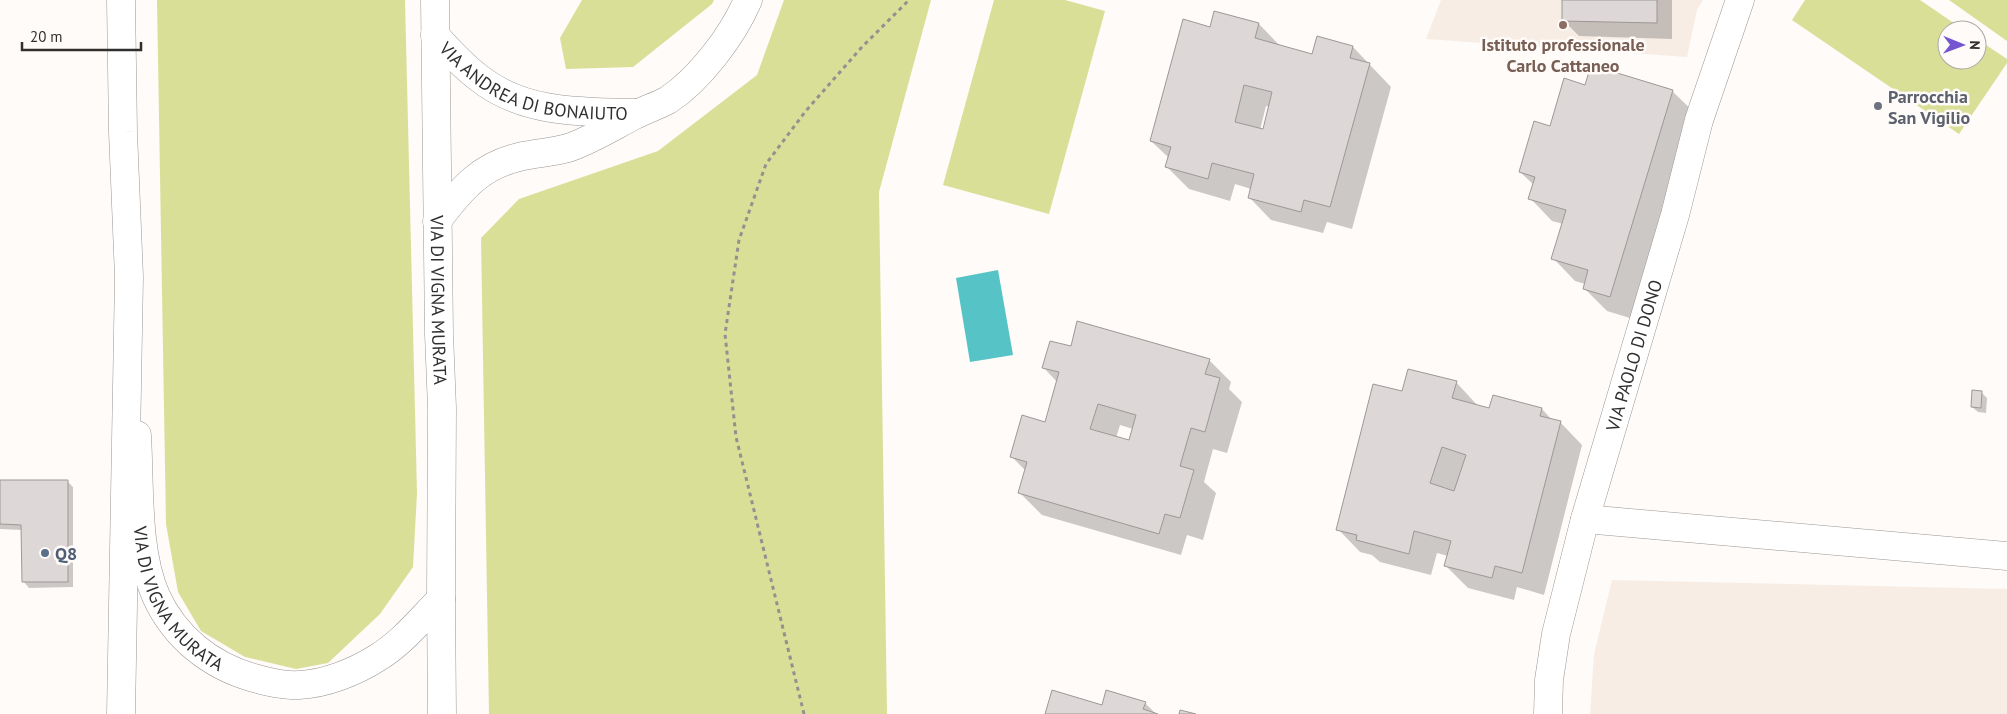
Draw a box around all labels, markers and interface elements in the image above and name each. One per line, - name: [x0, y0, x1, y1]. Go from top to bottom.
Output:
- marker: Istituto professionale Carlo Cattaneo: [1557, 19, 1569, 31]
- scale bar: [22, 20, 141, 52]
- north arrow: [1937, 20, 1987, 70]
- text: 20 m: [30, 27, 63, 46]
- place label: Istituto professionale Carlo Cattaneo: [1481, 33, 1645, 77]
- street label: VIA ANDREA DI BONAIUTO: [434, 36, 628, 124]
- text: N: [1966, 40, 1984, 50]
- place label: Parrocchia San Vigilio: [1888, 85, 1971, 129]
- marker: Parrocchia San Vigilio: [1872, 100, 1884, 112]
- street label: VIA DI VIGNA MURATA: [426, 214, 453, 386]
- street label: VIA PAOLO DI DONO: [1600, 277, 1667, 435]
- street label: VIA DI VIGNA MURATA: [129, 524, 228, 676]
- place label: Q8: [55, 542, 77, 565]
- marker: Q8: [39, 547, 51, 559]

